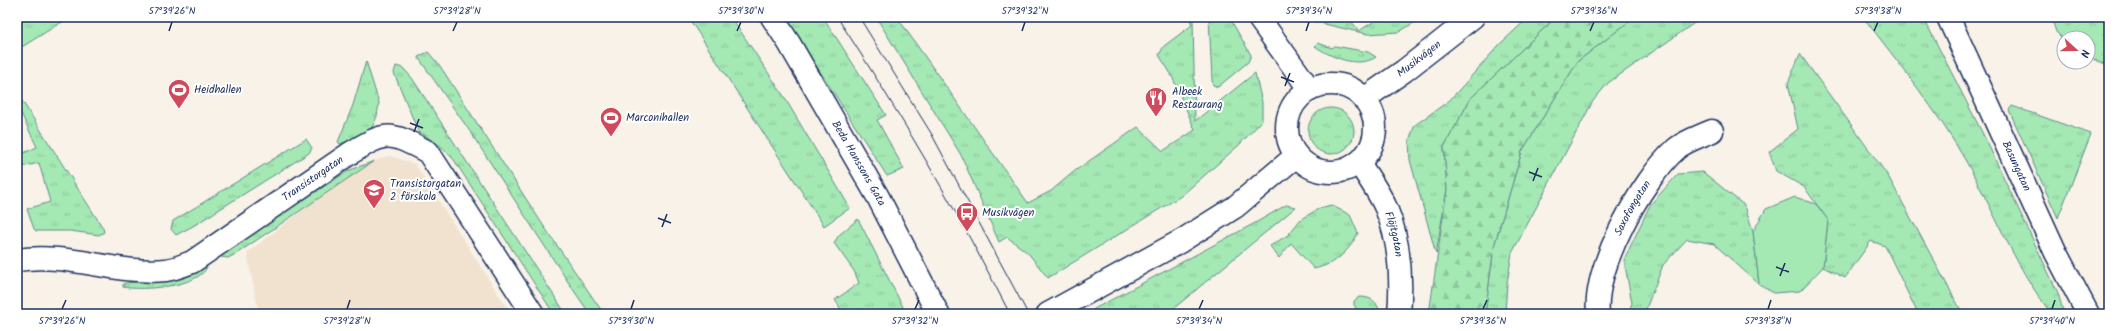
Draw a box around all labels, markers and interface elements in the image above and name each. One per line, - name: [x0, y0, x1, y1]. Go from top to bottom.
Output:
- text: 57°39'26"N: [149, 3, 196, 19]
- text: 57°39'28"N: [433, 3, 481, 19]
- text: 57°39'30"N: [718, 3, 764, 19]
- text: 57°39'32"N: [1001, 3, 1049, 19]
- text: 57°39'34"N: [1286, 3, 1333, 19]
- text: 57°39'36"N: [1571, 3, 1618, 19]
- text: 57°39'38"N: [1854, 3, 1902, 19]
- north arrow: [2056, 30, 2096, 70]
- street label: Musikvägen: [1393, 36, 1445, 82]
- text: N: [2075, 47, 2094, 60]
- sports icon: Heidhallen: [166, 77, 192, 110]
- place label: Heidhallen: [194, 81, 242, 99]
- place label: Albeek Restaurang: [1172, 83, 1223, 114]
- restaurant icon: Albeek Restaurang: [1143, 85, 1169, 118]
- sports icon: Marconihallen: [598, 105, 624, 138]
- place label: Marconihallen: [626, 109, 689, 127]
- street label: Beda Hanssons Gata: [827, 117, 890, 209]
- street label: Basungatan: [1997, 138, 2036, 194]
- street label: Transistorgatan: [279, 151, 348, 206]
- place label: Transistorgatan 2 förskola: [390, 175, 461, 206]
- school or university icon: Transistorgatan 2 förskola: [361, 177, 387, 210]
- street label: Saxofongatan: [1610, 177, 1656, 239]
- bus stop icon: Musikvägen: [954, 200, 980, 233]
- place label: Musikvägen: [982, 204, 1034, 222]
- street label: Flöjtgatan: [1379, 209, 1407, 258]
- text: 57°39'26"N: [39, 313, 86, 329]
- text: 57°39'28"N: [323, 313, 371, 329]
- text: 57°39'30"N: [608, 313, 654, 329]
- text: 57°39'32"N: [891, 313, 939, 329]
- text: 57°39'34"N: [1176, 313, 1223, 329]
- text: 57°39'36"N: [1460, 313, 1507, 329]
- text: 57°39'38"N: [1744, 313, 1792, 329]
- text: 57°39'40"N: [2029, 313, 2075, 329]

